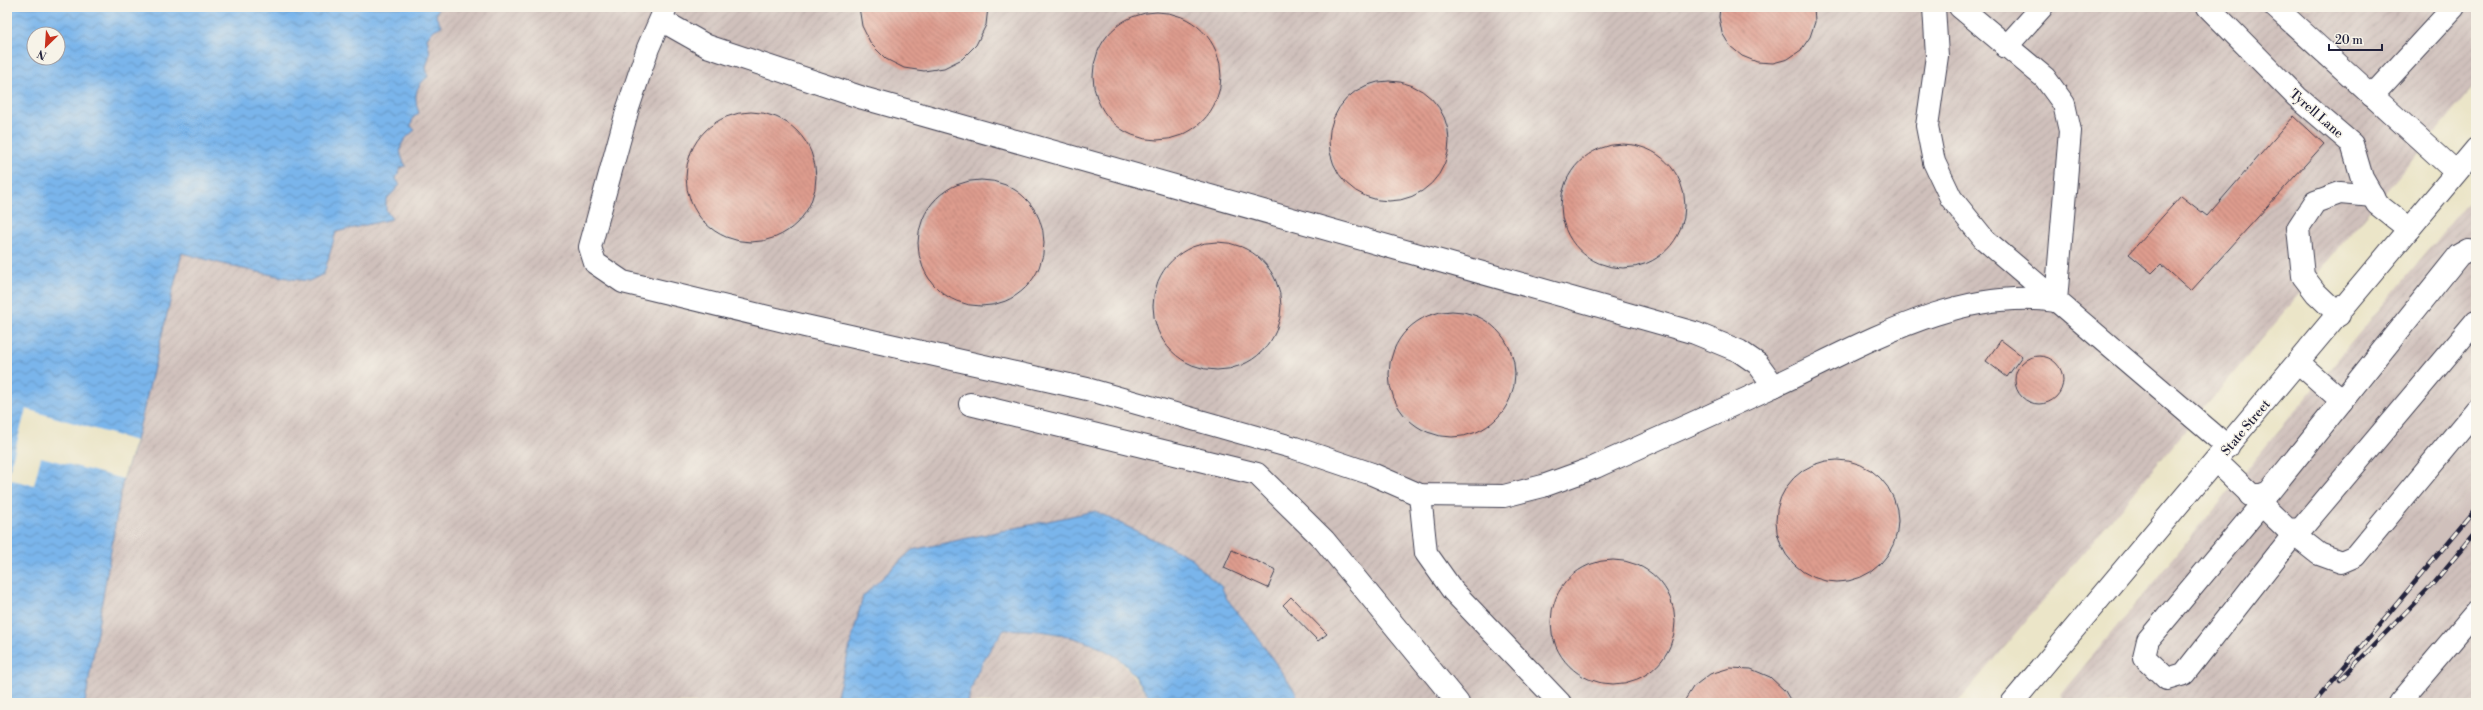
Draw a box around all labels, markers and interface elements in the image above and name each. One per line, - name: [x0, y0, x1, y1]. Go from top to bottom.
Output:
- north arrow: [26, 26, 66, 66]
- scale bar: [2329, 26, 2382, 52]
- text: 20 m: [2335, 33, 2363, 48]
- text: N: [35, 46, 49, 62]
- street label: Tyrell Lane: [2286, 86, 2347, 142]
- street label: State Street: [2218, 396, 2274, 459]

